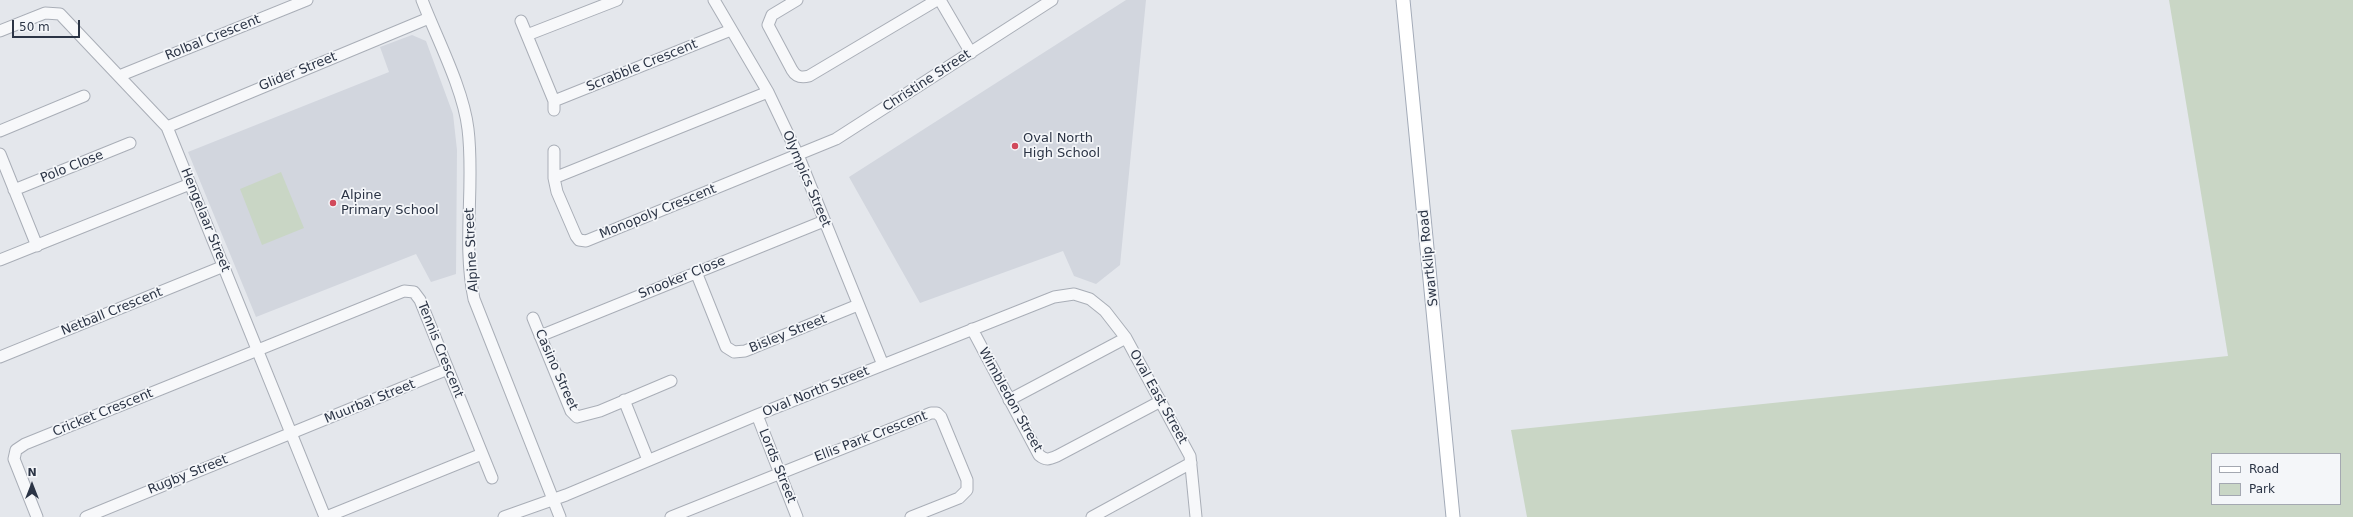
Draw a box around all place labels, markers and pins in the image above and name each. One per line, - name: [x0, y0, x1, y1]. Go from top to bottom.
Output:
- place label: Oval North High School: [1023, 131, 1100, 162]
- marker: Oval North High School: [1010, 141, 1020, 151]
- place label: Alpine Primary School: [341, 188, 439, 219]
- marker: Alpine Primary School: [328, 198, 338, 208]

